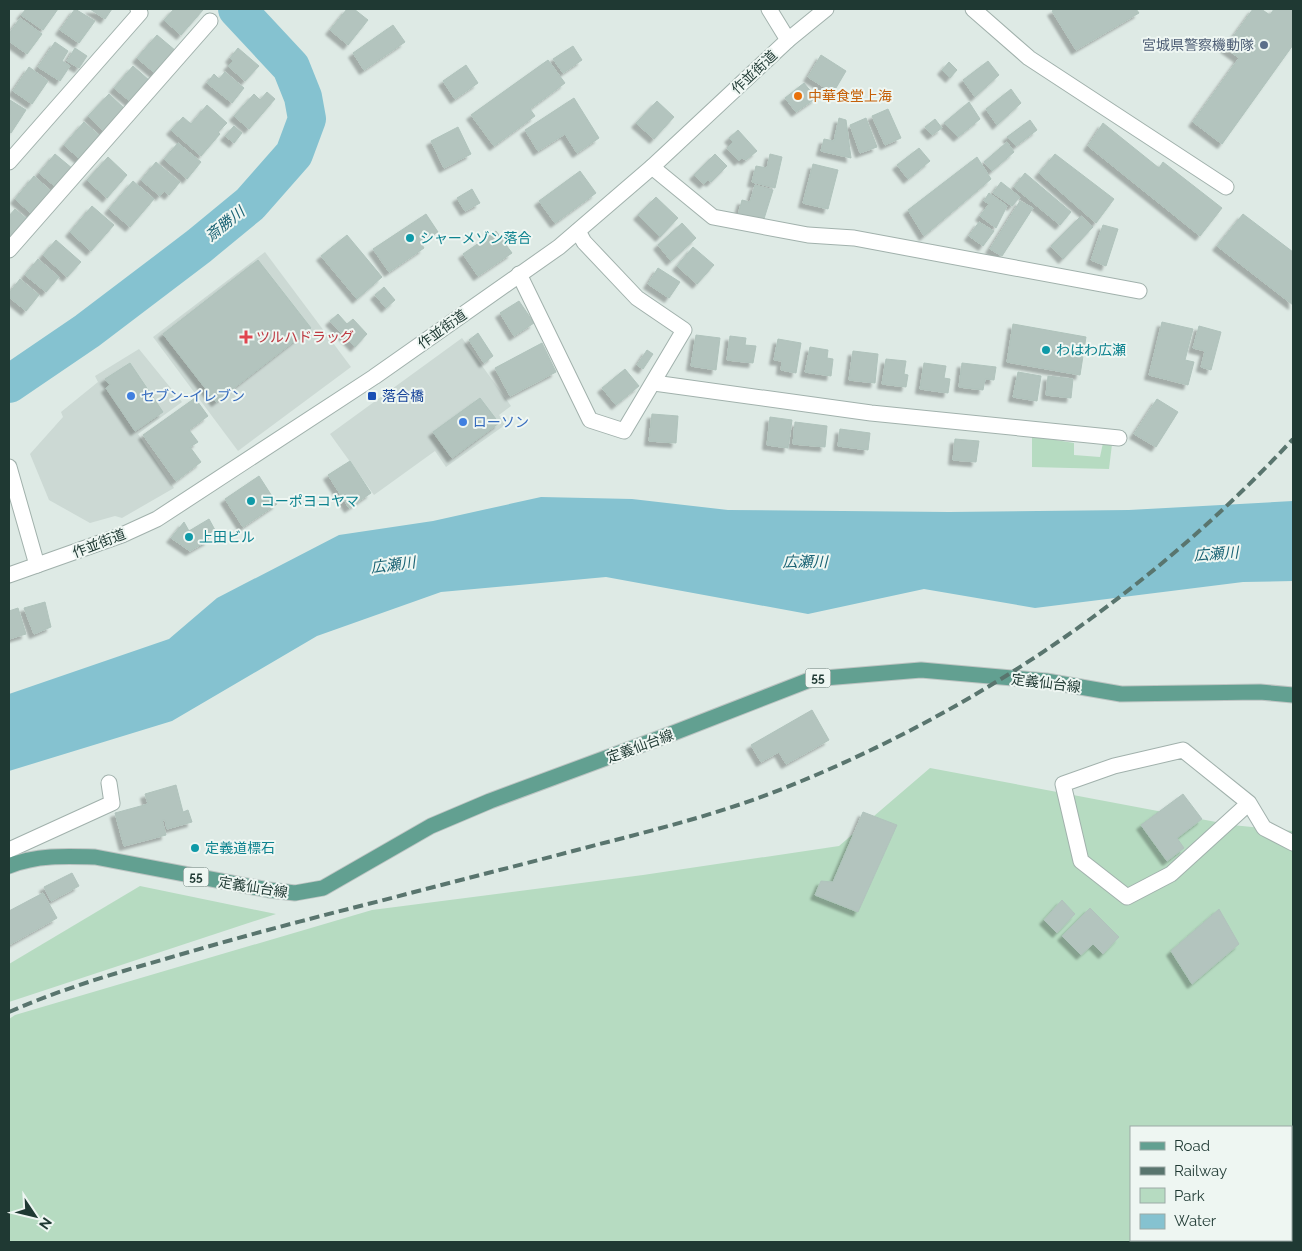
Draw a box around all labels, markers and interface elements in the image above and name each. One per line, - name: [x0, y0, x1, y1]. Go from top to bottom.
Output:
- place label: 宮城県警察機動隊: [1142, 37, 1254, 53]
- marker: 宮城県警察機動隊: [1258, 39, 1270, 51]
- street label: 作並街道: [728, 47, 780, 97]
- place label: 中華食堂上海: [808, 88, 892, 104]
- marker: 中華食堂上海: [792, 90, 804, 102]
- water label: 斎勝川: [202, 202, 250, 245]
- place label: シャーメゾン落合: [420, 230, 531, 246]
- marker: シャーメゾン落合: [404, 232, 416, 244]
- street label: 作並街道: [414, 306, 470, 352]
- place label: ツルハドラッグ: [256, 329, 354, 345]
- marker: ツルハドラッグ: [240, 331, 252, 343]
- place label: わはわ広瀬: [1056, 342, 1126, 358]
- marker: わはわ広瀬: [1040, 344, 1052, 356]
- place label: セブン-イレブン: [141, 388, 245, 404]
- place label: 落合橋: [382, 388, 424, 404]
- marker: セブン-イレブン: [125, 390, 137, 402]
- marker: 落合橋: [366, 390, 378, 402]
- place label: ローソン: [473, 414, 529, 430]
- marker: ローソン: [457, 416, 469, 428]
- place label: コーポヨコヤマ: [261, 493, 359, 509]
- marker: コーポヨコヤマ: [245, 495, 257, 507]
- street label: 作並街道: [70, 525, 128, 561]
- place label: 上田ビル: [199, 529, 255, 545]
- marker: 上田ビル: [183, 531, 195, 543]
- water label: 広瀬川: [1193, 543, 1241, 565]
- water label: 広瀬川: [370, 553, 418, 577]
- water label: 広瀬川: [782, 553, 829, 571]
- road number: 55: [806, 668, 830, 688]
- street label: 定義仙台線: [1010, 671, 1082, 695]
- street label: 定義仙台線: [604, 727, 676, 765]
- place label: 定義道標石: [205, 840, 275, 856]
- marker: 定義道標石: [189, 842, 201, 854]
- road number: 55: [184, 868, 208, 886]
- street label: 定義仙台線: [217, 874, 289, 900]
- legend: [1130, 1126, 1292, 1241]
- text: Road: [1174, 1137, 1210, 1155]
- text: Railway: [1174, 1162, 1227, 1180]
- text: Park: [1174, 1187, 1205, 1205]
- north arrow: [10, 1191, 60, 1241]
- text: Water: [1174, 1212, 1217, 1230]
- text: N: [36, 1214, 55, 1232]

